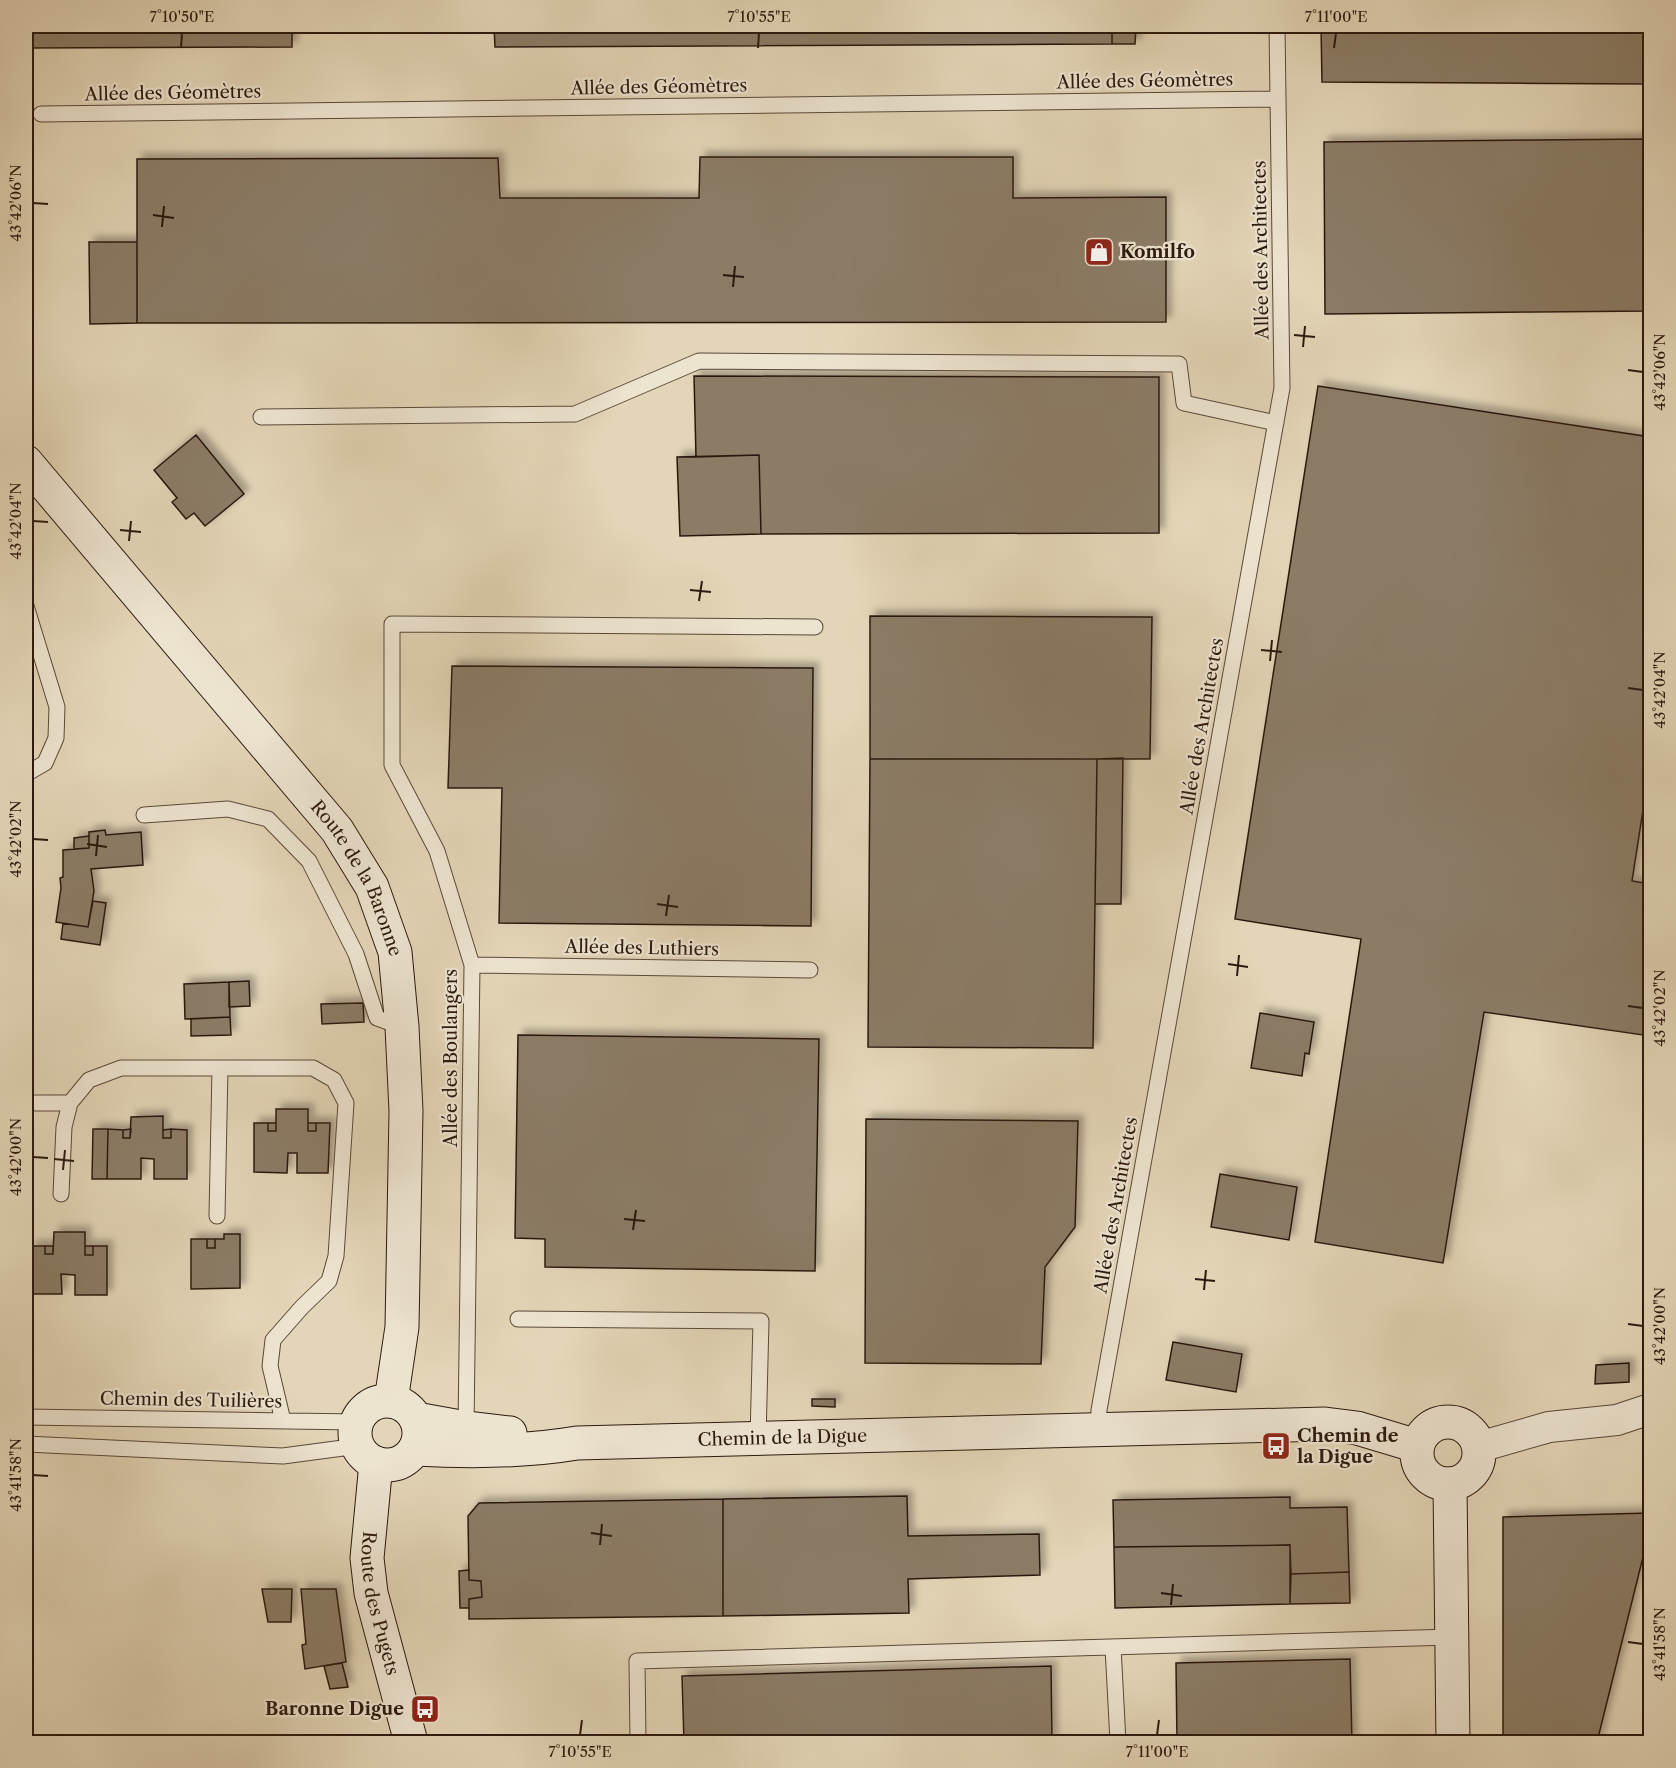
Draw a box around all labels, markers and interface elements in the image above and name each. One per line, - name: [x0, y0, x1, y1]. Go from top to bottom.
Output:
- text: 7°10'50"E: [150, 7, 214, 26]
- text: 7°10'55"E: [727, 7, 791, 26]
- text: 7°11'00"E: [1305, 7, 1367, 26]
- street label: Allée des Géomètres: [1055, 68, 1234, 94]
- street label: Allée des Géomètres: [569, 74, 748, 100]
- street label: Allée des Géomètres: [83, 80, 262, 106]
- street label: Allée des Architectes: [1248, 160, 1274, 341]
- text: 43°42'06"N: [6, 164, 25, 242]
- shop icon: Komilfo: [1083, 236, 1115, 268]
- place label: Komilfo: [1120, 241, 1195, 263]
- text: 43°42'06"N: [1650, 333, 1669, 411]
- text: 43°42'04"N: [6, 482, 25, 560]
- street label: Allée des Architectes: [1175, 636, 1228, 817]
- text: 43°42'04"N: [1650, 651, 1669, 729]
- street label: Route de la Baronne: [306, 796, 407, 959]
- text: 43°42'02"N: [6, 800, 25, 878]
- street label: Allée des Luthiers: [564, 936, 719, 960]
- street label: Allée des Boulangers: [440, 969, 462, 1148]
- text: 43°42'02"N: [1650, 969, 1669, 1047]
- street label: Allée des Architectes: [1089, 1115, 1142, 1296]
- text: 43°42'00"N: [6, 1118, 25, 1196]
- text: 43°42'00"N: [1650, 1287, 1669, 1365]
- street label: Chemin des Tuilières: [100, 1387, 282, 1413]
- street label: Chemin de la Digue: [697, 1425, 868, 1451]
- place label: Chemin de la Digue: [1297, 1425, 1399, 1468]
- bus stop icon: Chemin de la Digue: [1260, 1430, 1292, 1462]
- text: 43°41'58"N: [6, 1438, 25, 1512]
- street label: Route des Pugets: [356, 1530, 404, 1678]
- text: 43°41'58"N: [1650, 1607, 1669, 1681]
- bus stop icon: Baronne Digue: [409, 1693, 441, 1725]
- place label: Baronne Digue: [265, 1698, 404, 1720]
- text: 7°10'55"E: [548, 1742, 612, 1761]
- text: 7°11'00"E: [1126, 1742, 1188, 1761]

